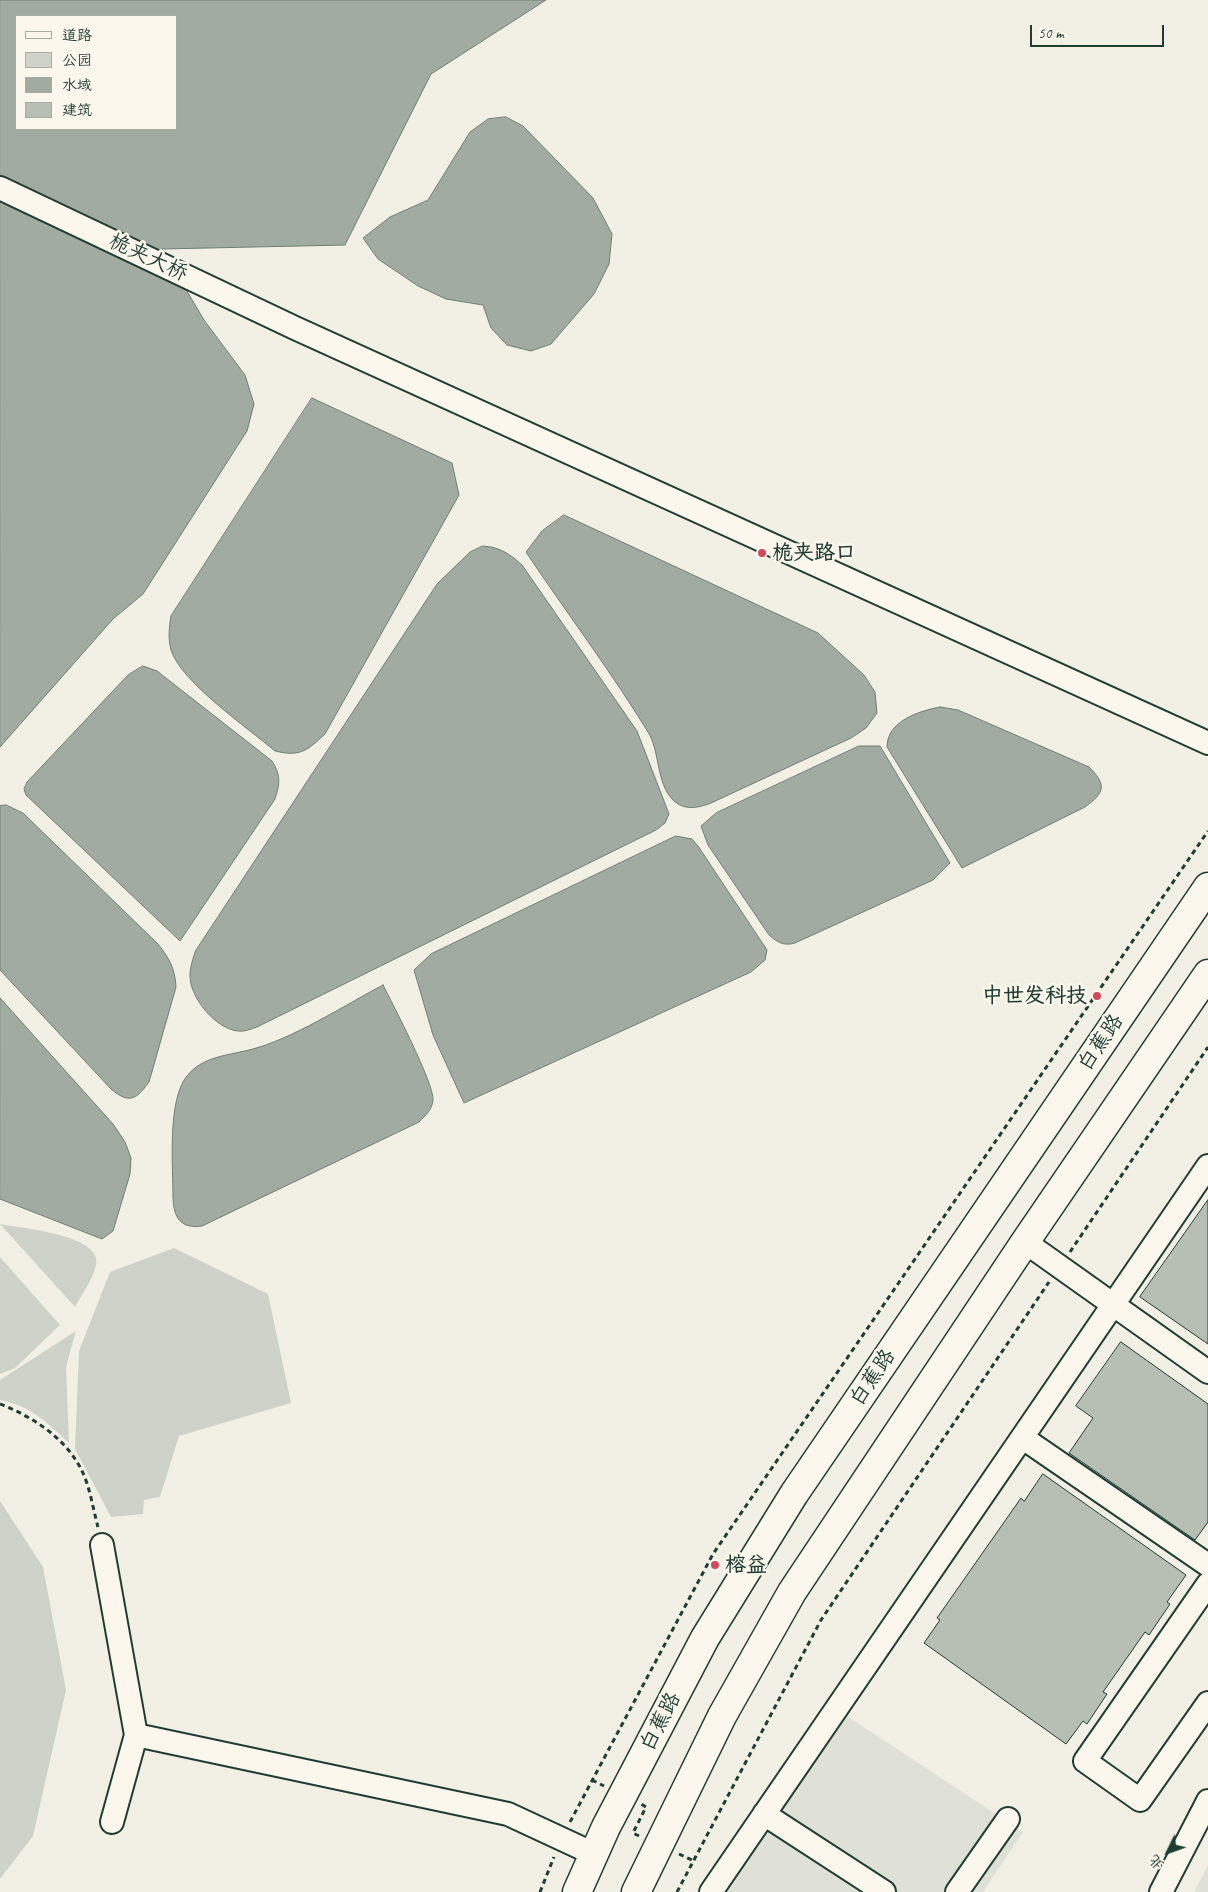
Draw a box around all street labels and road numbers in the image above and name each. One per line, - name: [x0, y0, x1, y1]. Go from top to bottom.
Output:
- street label: 桅夹大桥: [105, 229, 191, 287]
- street label: 白蕉路: [1073, 1010, 1129, 1076]
- street label: 白蕉路: [845, 1345, 901, 1411]
- street label: 白蕉路: [635, 1688, 687, 1756]

